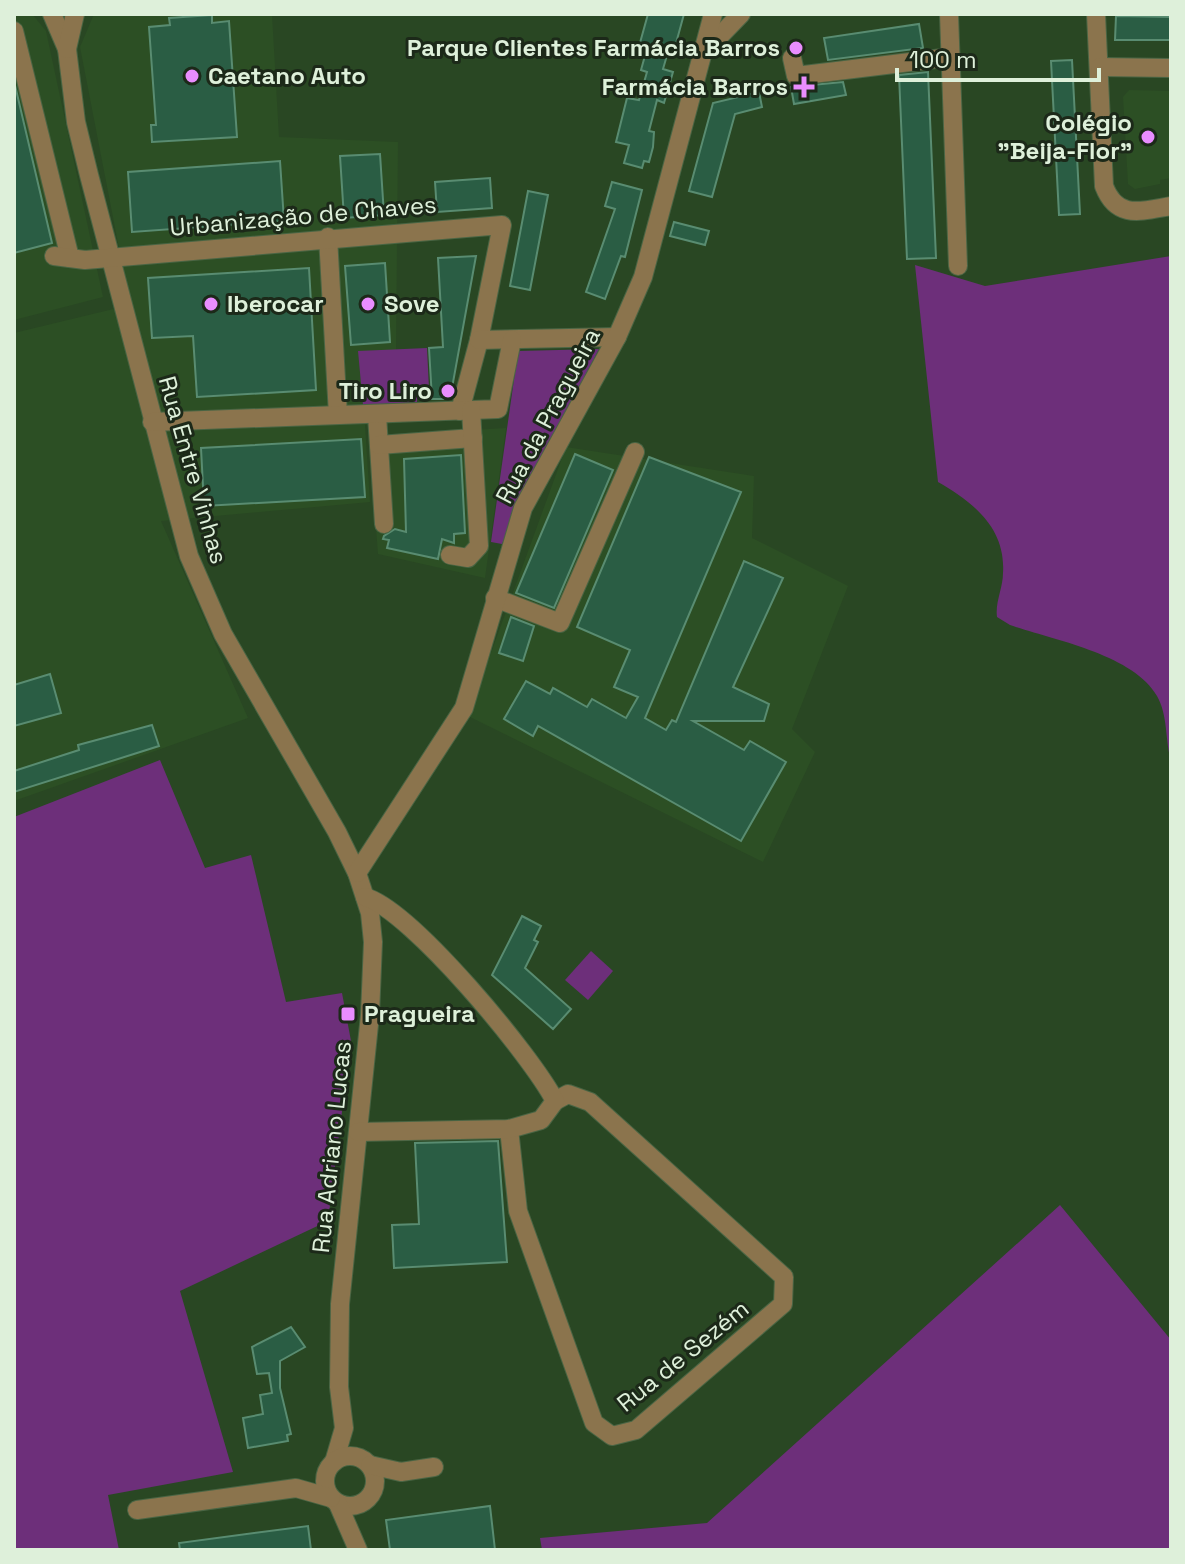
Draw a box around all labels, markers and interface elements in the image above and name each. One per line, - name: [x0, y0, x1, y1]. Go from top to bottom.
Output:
- place label: Parque Clientes Farmácia Barros: [407, 32, 780, 63]
- scale bar: [897, 32, 1099, 82]
- marker: Parque Clientes Farmácia Barros: [787, 39, 805, 57]
- text: 100 m: [909, 44, 977, 75]
- place label: Caetano Auto: [208, 60, 366, 91]
- marker: Caetano Auto: [183, 67, 201, 85]
- place label: Farmácia Barros: [602, 71, 788, 102]
- marker: Farmácia Barros: [795, 78, 813, 96]
- place label: Colégio "Beija-Flor": [997, 107, 1132, 166]
- marker: Colégio "Beija-Flor": [1139, 128, 1157, 146]
- street label: Urbanização de Chaves: [168, 188, 438, 243]
- place label: Iberocar: [227, 288, 324, 319]
- place label: Sove: [384, 288, 440, 319]
- marker: Iberocar: [202, 295, 220, 313]
- marker: Sove: [359, 295, 377, 313]
- street label: Rua da Pragueira: [488, 322, 607, 509]
- street label: Rua Entre Vinhas: [152, 372, 235, 567]
- place label: Tiro Liro: [339, 375, 432, 406]
- marker: Tiro Liro: [439, 382, 457, 400]
- place label: Pragueira: [364, 998, 475, 1029]
- marker: Pragueira: [339, 1005, 357, 1023]
- street label: Rua Adriano Lucas: [305, 1039, 358, 1254]
- street label: Rua de Sezém: [610, 1293, 755, 1418]

